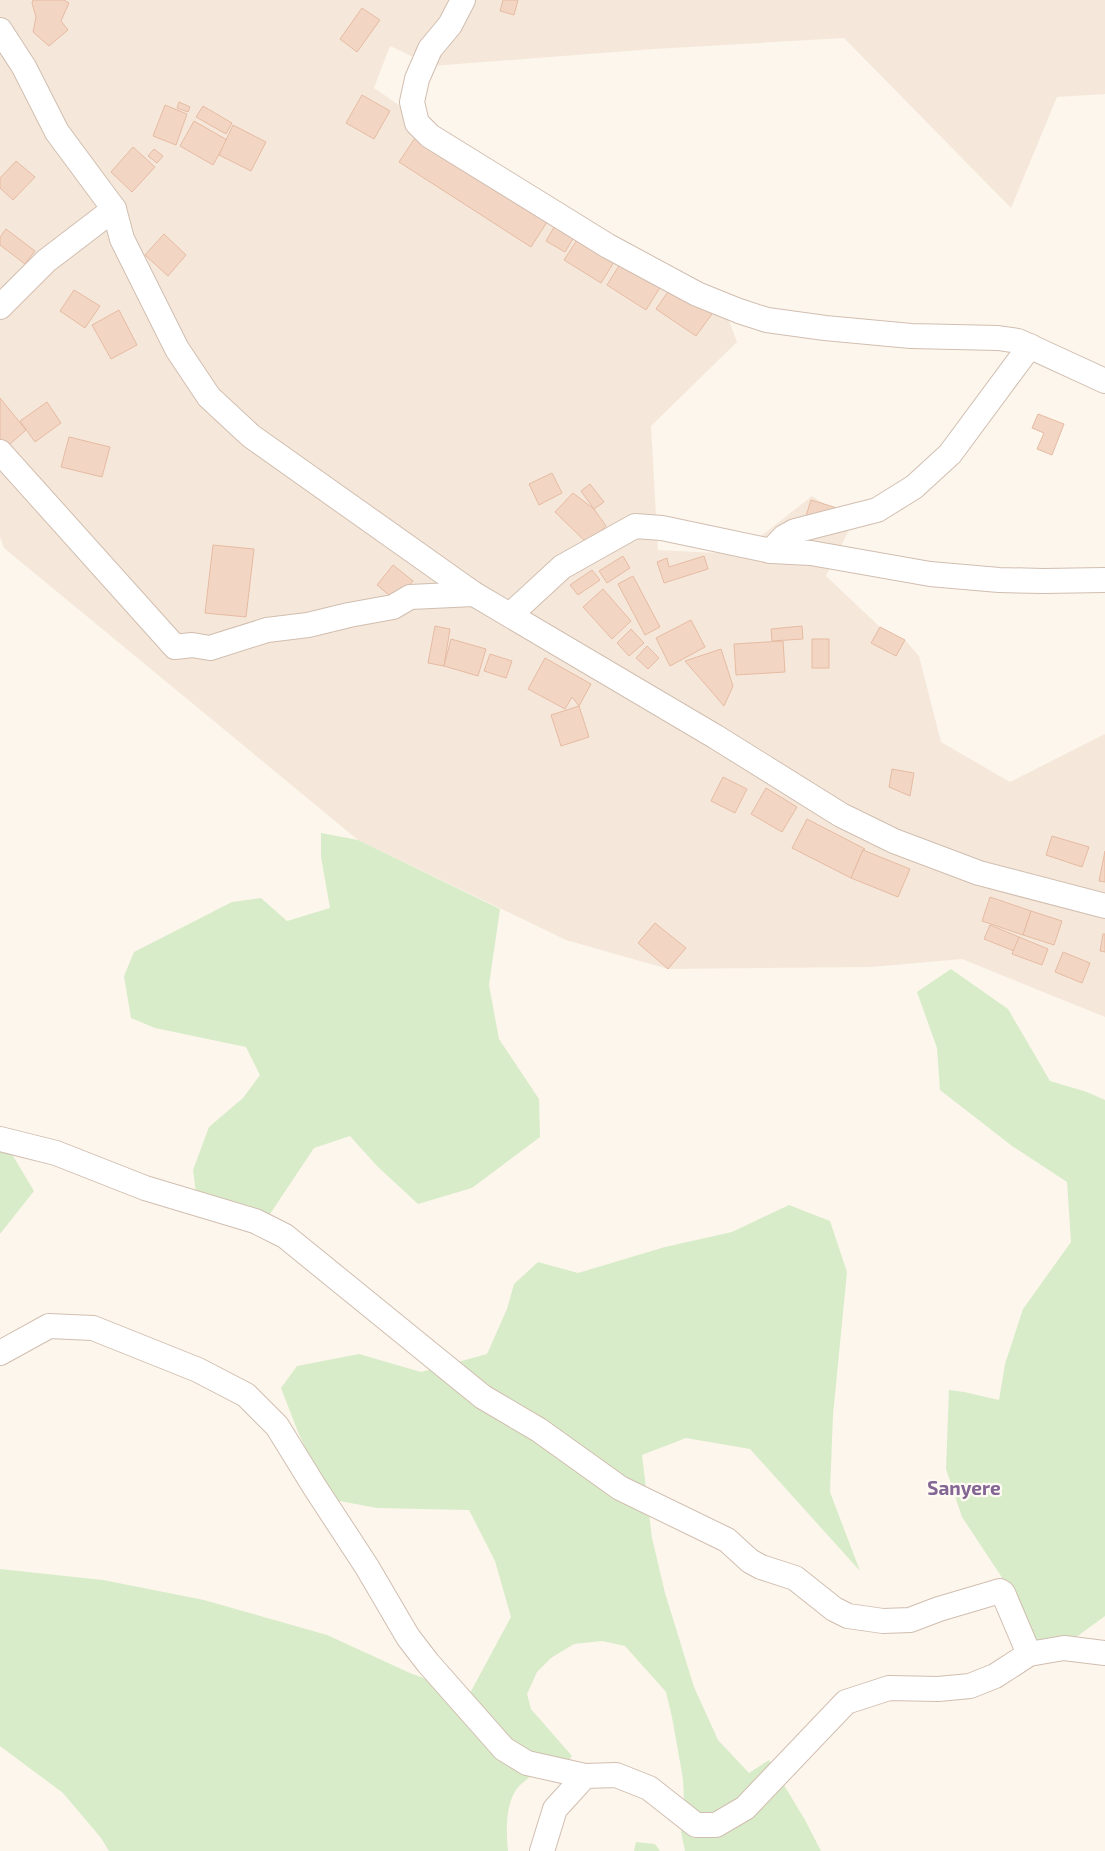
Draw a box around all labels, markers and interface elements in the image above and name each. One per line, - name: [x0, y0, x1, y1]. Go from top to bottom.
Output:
- district label: Sanyere: [927, 1476, 1001, 1500]

